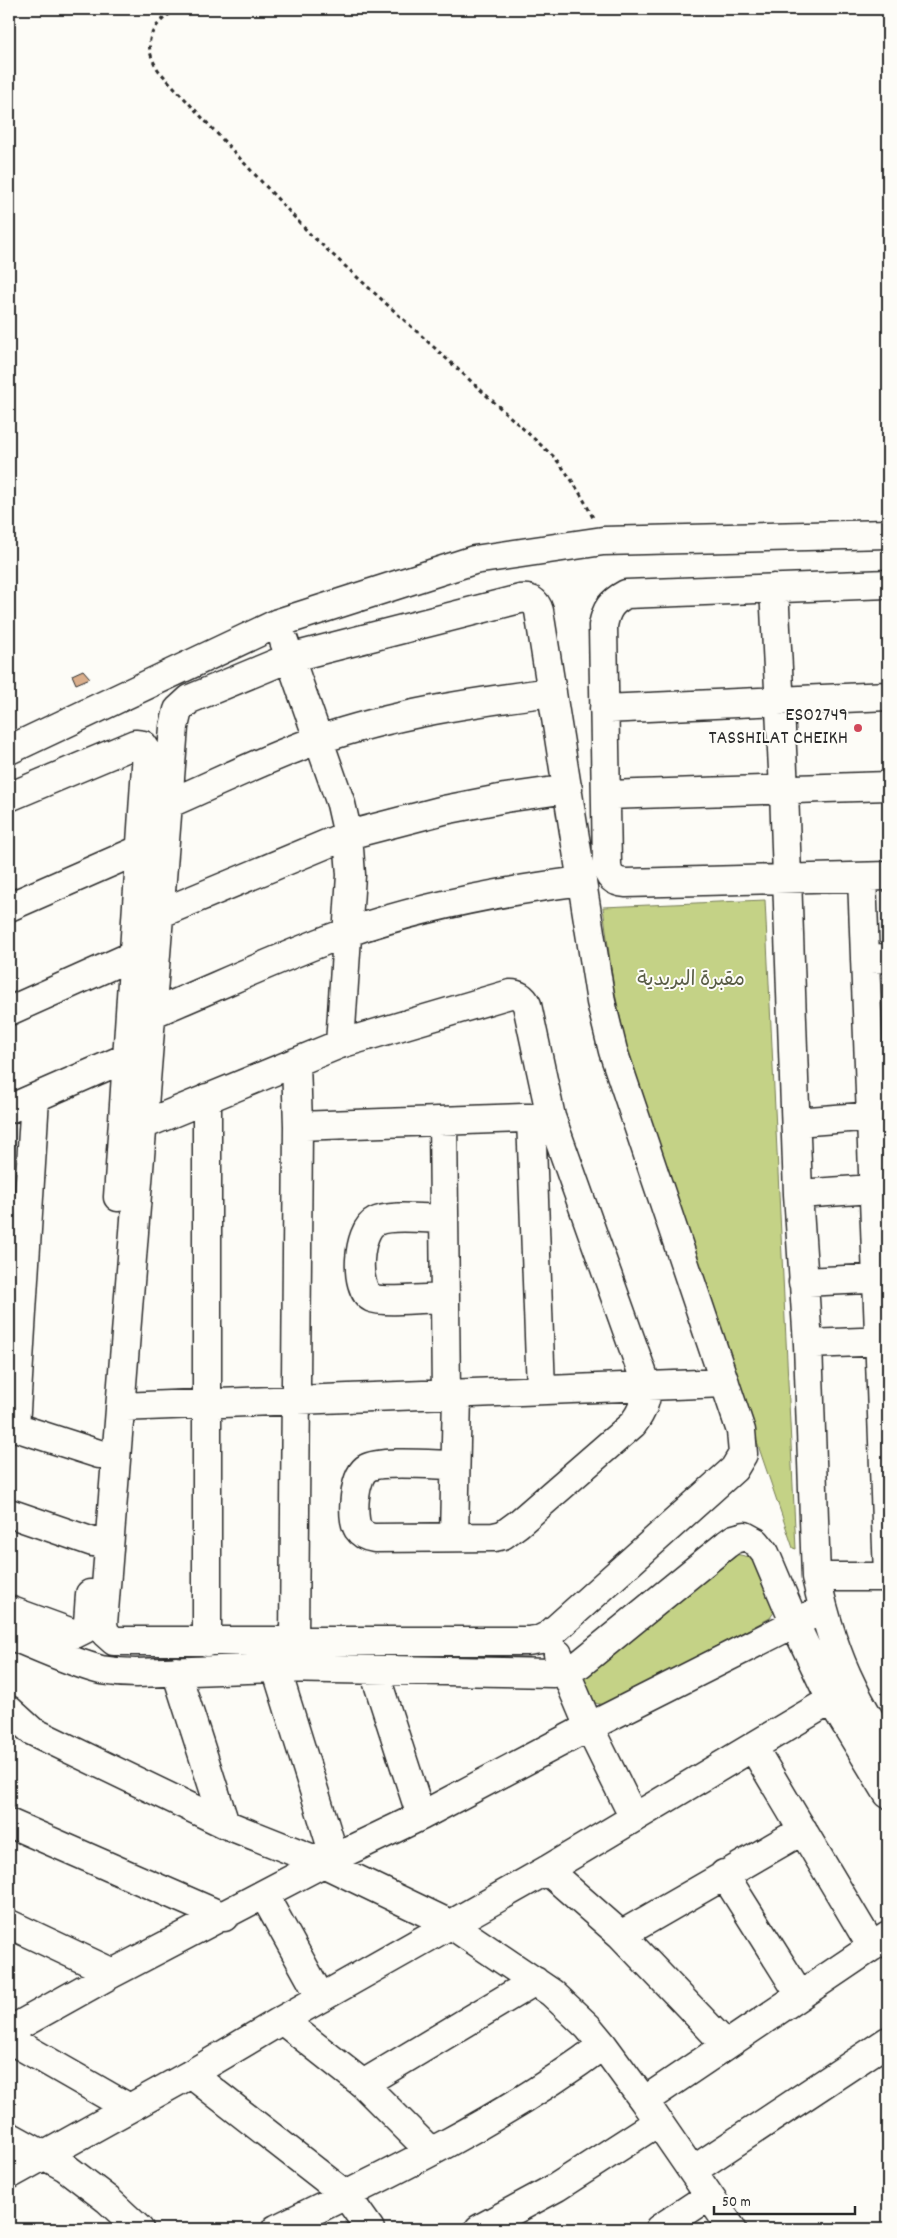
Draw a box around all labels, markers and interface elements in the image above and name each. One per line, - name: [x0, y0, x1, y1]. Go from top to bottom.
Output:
- place label: ES02749 TASSHILAT CHEIKH: [708, 702, 848, 753]
- marker: ES02749 TASSHILAT CHEIKH: [852, 722, 864, 734]
- park label: مقبرة البريدية: [637, 967, 745, 995]
- scale bar: [714, 2183, 856, 2215]
- text: 50 m: [722, 2192, 751, 2214]

